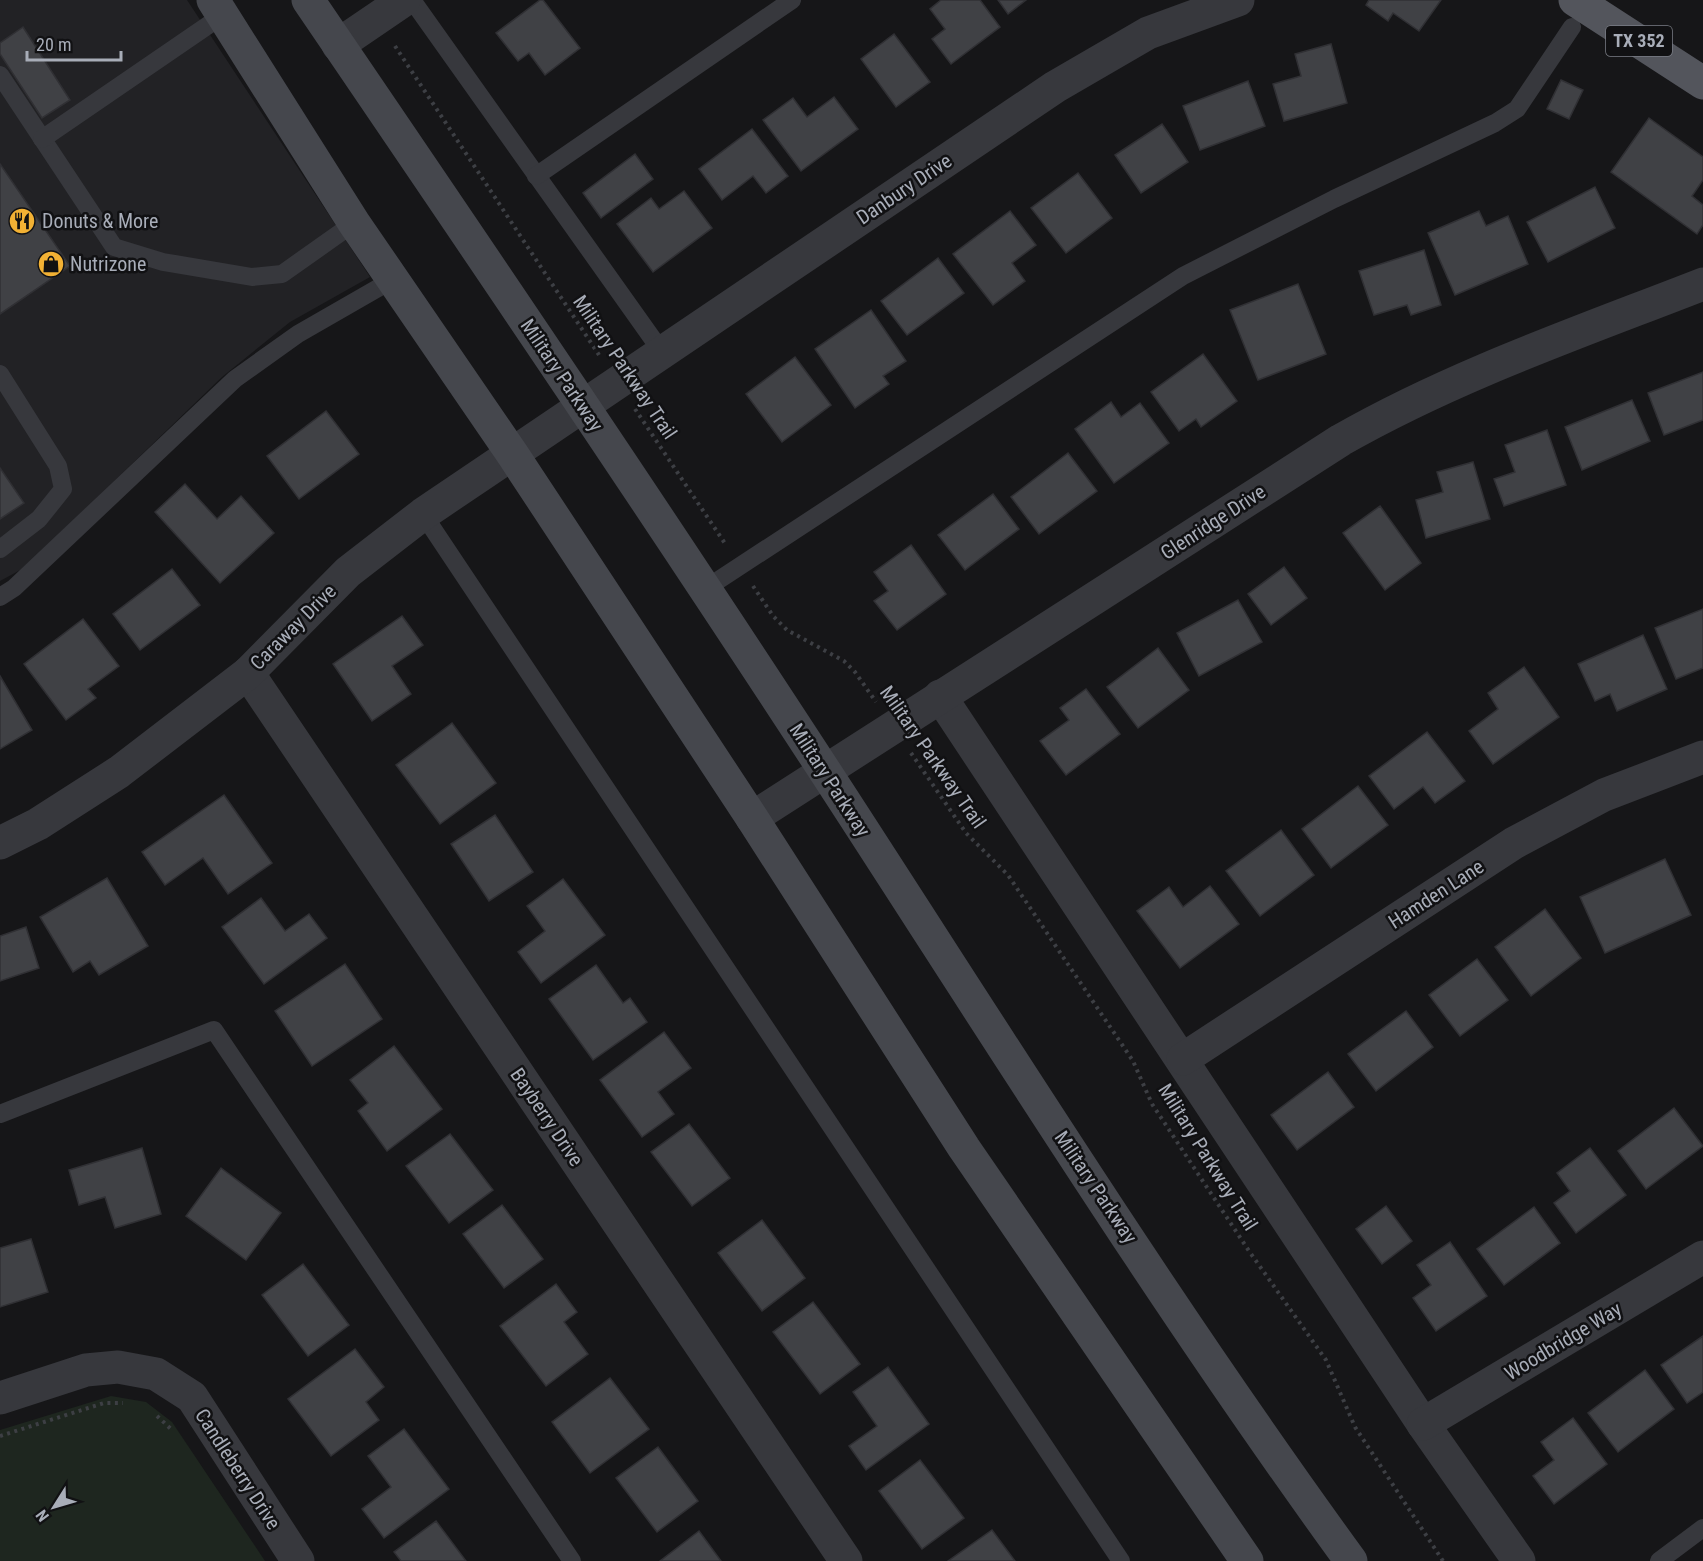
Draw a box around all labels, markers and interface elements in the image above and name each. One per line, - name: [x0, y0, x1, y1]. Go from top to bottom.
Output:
- scale bar: [27, 24, 122, 62]
- road number: TX 352: [1606, 26, 1672, 56]
- text: 20 m: [36, 34, 71, 55]
- street label: Danbury Drive: [852, 148, 956, 230]
- restaurant icon: Donuts & More: [7, 206, 37, 236]
- place label: Donuts & More: [42, 209, 158, 233]
- shop icon: Nutrizone: [36, 249, 66, 279]
- place label: Nutrizone: [70, 252, 146, 276]
- street label: Military Parkway Trail: [568, 291, 682, 443]
- street label: Military Parkway: [516, 314, 608, 436]
- street label: Glenridge Drive: [1156, 479, 1270, 565]
- street label: Caraway Drive: [245, 579, 341, 675]
- street label: Military Parkway Trail: [875, 681, 991, 833]
- street label: Military Parkway: [785, 719, 875, 841]
- street label: Hamden Lane: [1384, 854, 1488, 934]
- street label: Bayberry Drive: [505, 1063, 589, 1171]
- street label: Military Parkway Trail: [1153, 1079, 1263, 1235]
- street label: Military Parkway: [1050, 1126, 1142, 1248]
- street label: Woodbridge Way: [1500, 1297, 1626, 1385]
- street label: Candleberry Drive: [190, 1404, 286, 1534]
- north arrow: [24, 1477, 84, 1537]
- text: N: [32, 1506, 53, 1525]

